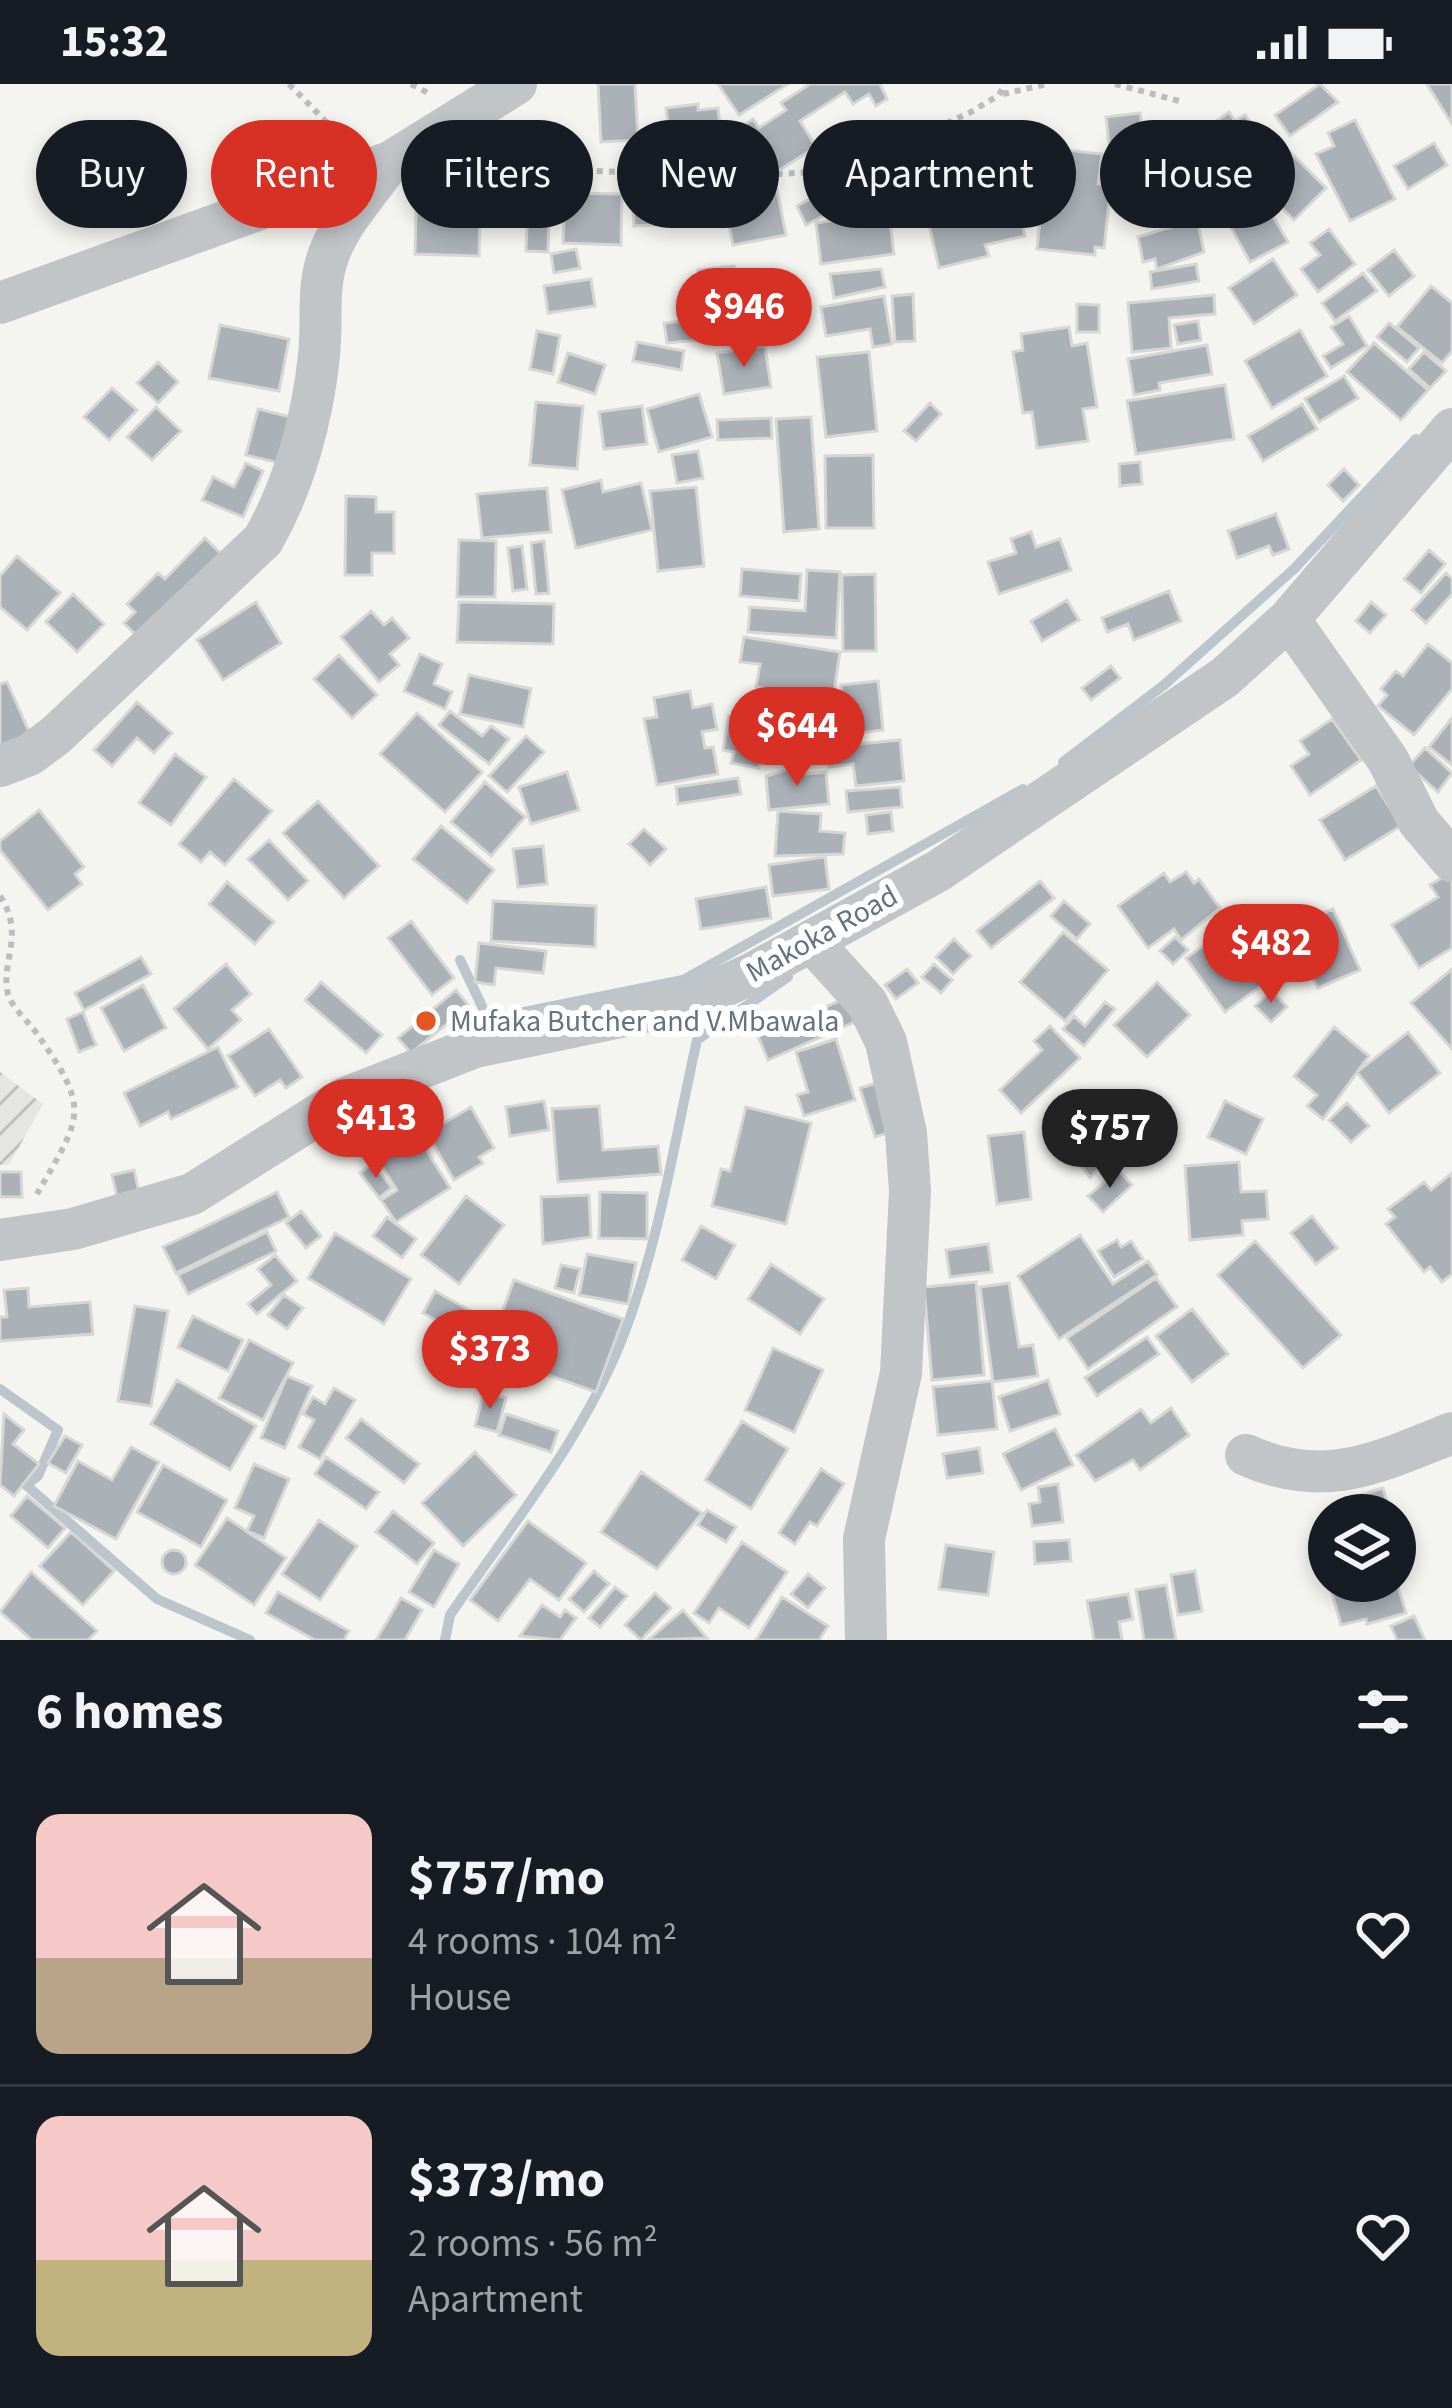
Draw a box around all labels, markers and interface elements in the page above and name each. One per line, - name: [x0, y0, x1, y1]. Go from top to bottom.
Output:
- text: 15:32: [60, 10, 169, 74]
- chip: Buy: [36, 120, 187, 228]
- chip: Rent: [211, 120, 377, 228]
- chip: Filters: [401, 120, 593, 228]
- chip: New: [617, 120, 779, 228]
- chip: Apartment: [803, 120, 1076, 228]
- chip: House: [1100, 120, 1295, 228]
- pin: $946: [673, 268, 815, 370]
- text: $946: [703, 279, 785, 335]
- pin: $644: [726, 687, 868, 789]
- text: $644: [756, 698, 838, 754]
- street label: Makoka Road: [738, 875, 906, 993]
- pin: $482: [1200, 904, 1342, 1006]
- text: $482: [1230, 915, 1312, 971]
- place label: Mufaka Butcher and V.Mbawala: [450, 1000, 839, 1043]
- marker: Mufaka Butcher and V.Mbawala: [413, 1008, 439, 1034]
- pin: $413: [305, 1079, 447, 1181]
- pin: $757: [1039, 1089, 1181, 1191]
- text: $413: [335, 1090, 417, 1146]
- text: $757: [1069, 1100, 1151, 1156]
- pin: $373: [419, 1310, 561, 1412]
- text: $373: [449, 1321, 531, 1377]
- map controls: [1308, 1494, 1416, 1602]
- button: layers: [1308, 1494, 1416, 1602]
- text: 6 homes: [36, 1676, 223, 1748]
- icon: filters: [1350, 1679, 1416, 1745]
- text: $757/mo: [408, 1842, 605, 1914]
- icon: home: [132, 1862, 276, 2006]
- icon: heart: [1350, 1901, 1416, 1967]
- text: 4 rooms · 104 m²: [408, 1914, 677, 1970]
- text: House: [408, 1970, 511, 2026]
- text: $373/mo: [408, 2144, 605, 2216]
- icon: home: [132, 2164, 276, 2308]
- icon: heart: [1350, 2203, 1416, 2269]
- text: 2 rooms · 56 m²: [408, 2216, 658, 2272]
- text: Apartment: [408, 2272, 583, 2328]

